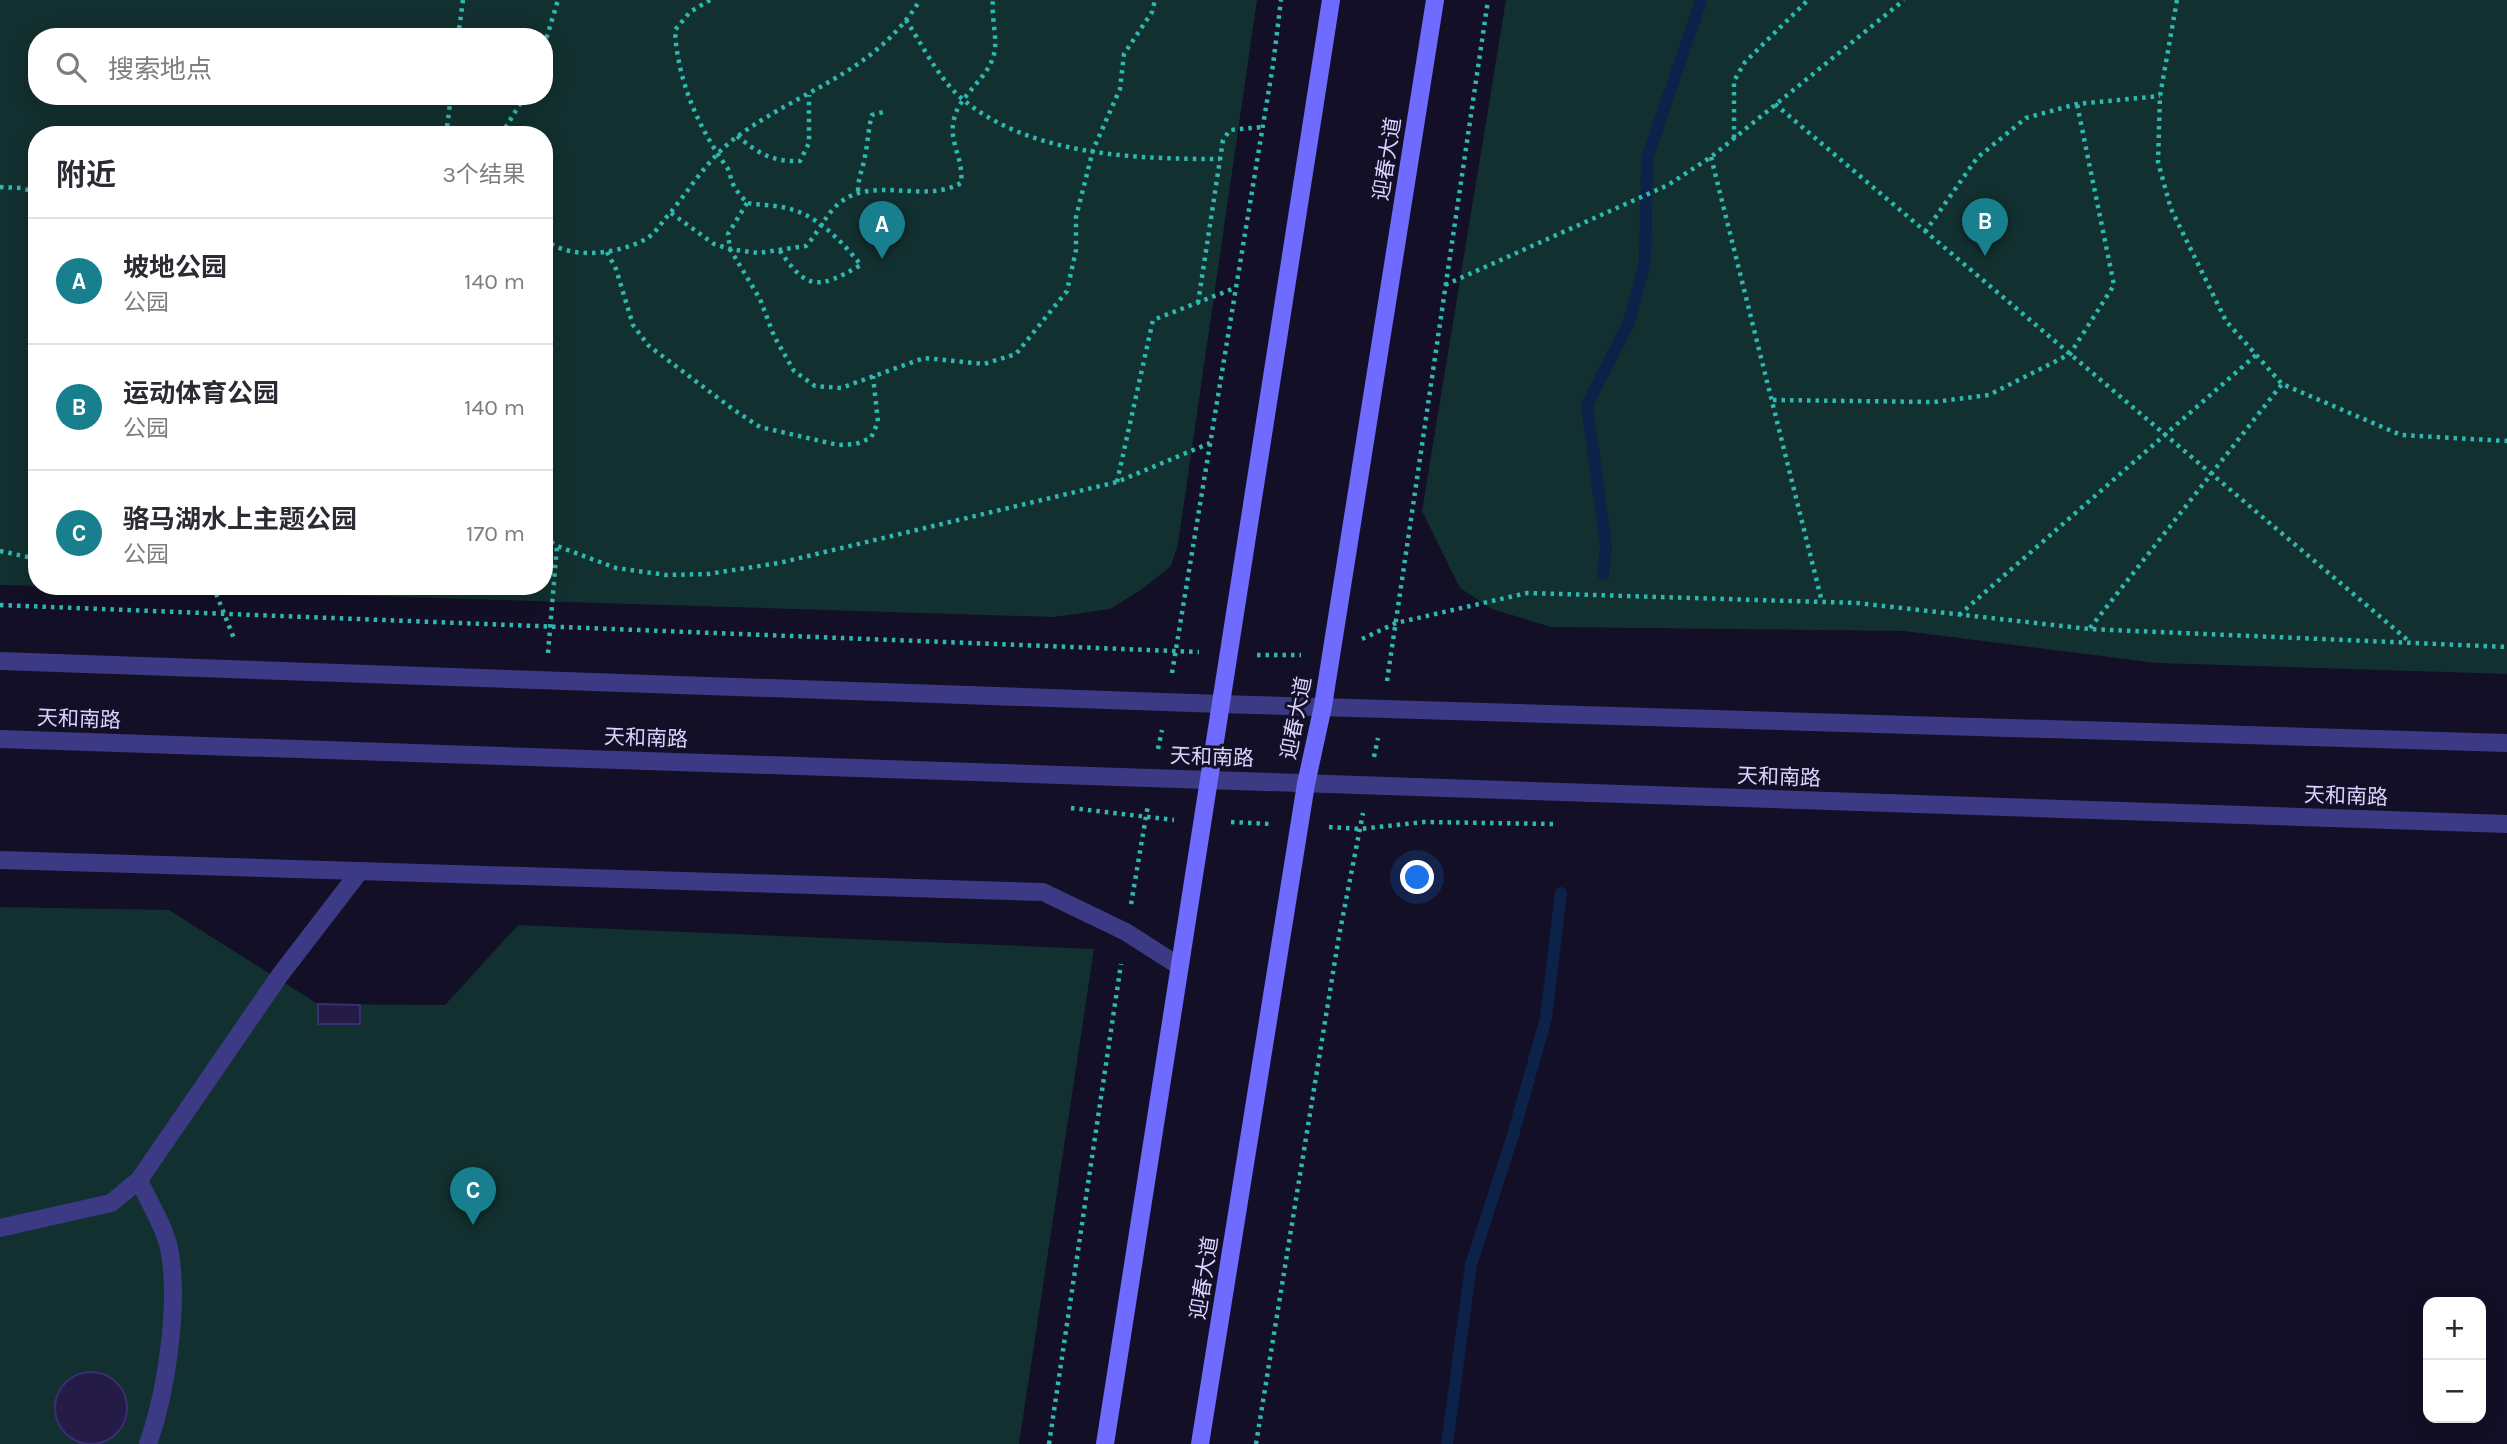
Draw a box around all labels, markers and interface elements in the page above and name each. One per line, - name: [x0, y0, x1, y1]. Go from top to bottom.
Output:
- search box: [28, 28, 553, 105]
- icon: search: [52, 48, 90, 86]
- text: 搜索地点: [108, 54, 212, 85]
- street label: 迎春大道: [1369, 116, 1405, 202]
- text: 附近: [56, 157, 116, 193]
- text: 3个结果: [442, 161, 525, 188]
- pin: B: [1962, 198, 2008, 256]
- pin: A: [859, 201, 905, 259]
- text: 坡地公园: [123, 252, 227, 283]
- text: A: [72, 268, 86, 295]
- text: 140 m: [464, 268, 525, 295]
- text: 公园: [123, 289, 169, 316]
- text: 运动体育公园: [123, 378, 279, 409]
- text: B: [72, 394, 86, 421]
- text: 140 m: [464, 394, 525, 421]
- text: 公园: [123, 415, 169, 442]
- text: 骆马湖水上主题公园: [123, 504, 357, 535]
- text: C: [72, 520, 86, 547]
- text: 170 m: [466, 520, 525, 547]
- text: 公园: [123, 541, 169, 568]
- street label: 迎春大道: [1276, 674, 1316, 762]
- street label: 天和南路: [37, 706, 121, 732]
- street label: 天和南路: [604, 725, 688, 751]
- street label: 天和南路: [1170, 744, 1254, 770]
- street label: 天和南路: [1737, 764, 1821, 790]
- street label: 天和南路: [2304, 783, 2388, 809]
- your location: [1400, 860, 1434, 894]
- pin: C: [450, 1167, 496, 1225]
- street label: 迎春大道: [1186, 1235, 1222, 1321]
- map controls: [2423, 1297, 2486, 1423]
- button: +: [2423, 1297, 2486, 1360]
- button: −: [2423, 1360, 2486, 1423]

